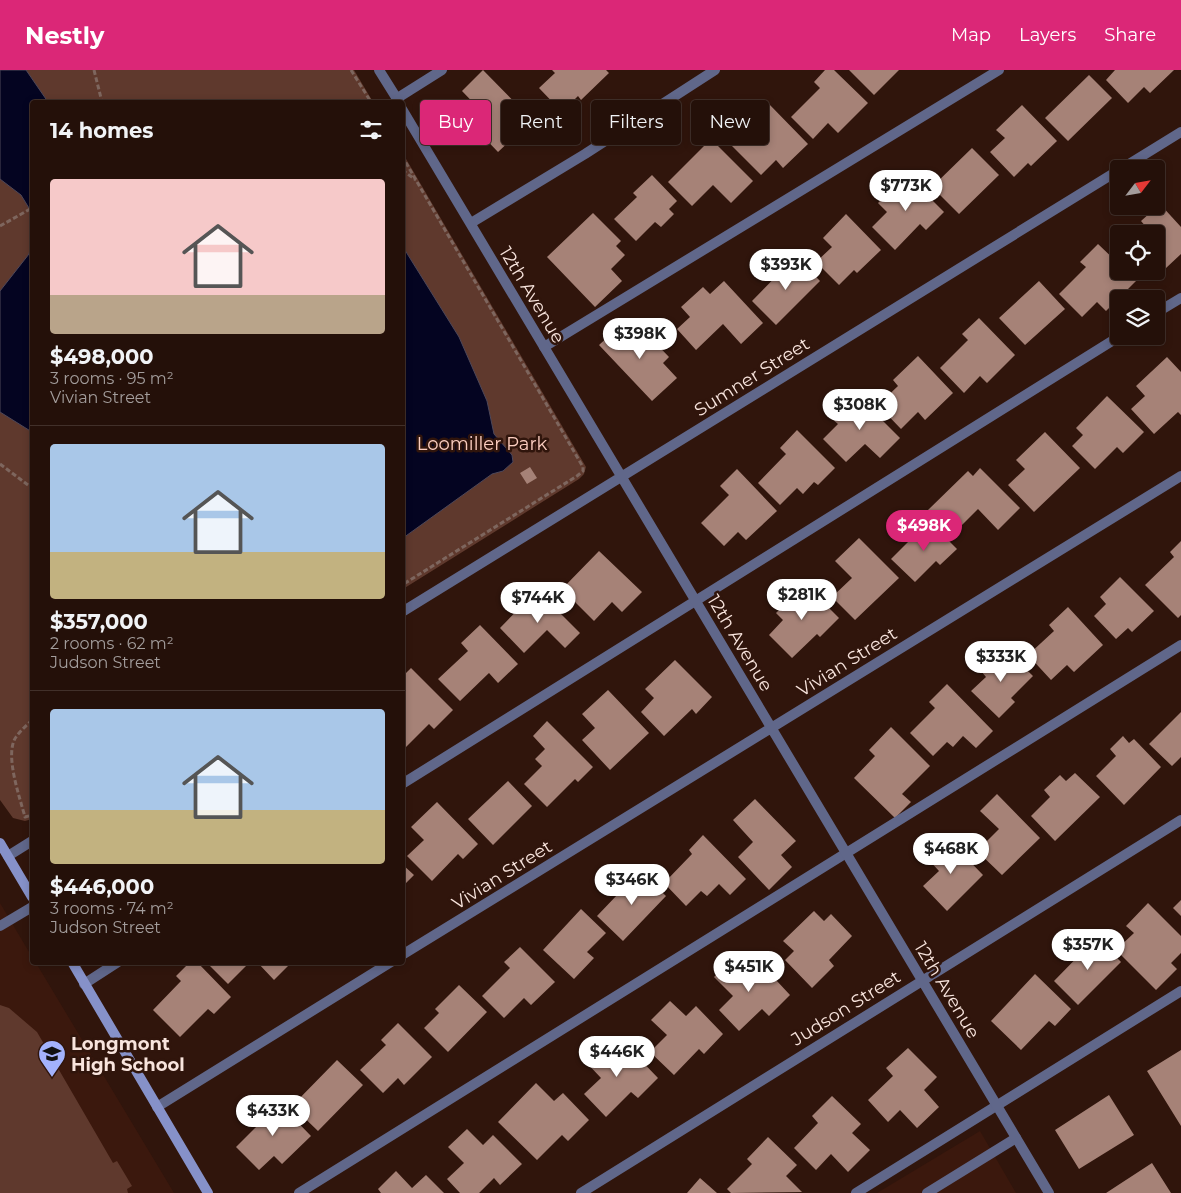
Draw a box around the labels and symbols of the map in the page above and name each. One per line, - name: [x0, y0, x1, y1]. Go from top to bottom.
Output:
- north arrow: [1110, 160, 1165, 215]
- pin: $773K: [871, 170, 941, 212]
- street label: 12th Avenue: [495, 243, 570, 347]
- pin: $393K: [751, 248, 821, 291]
- pin: $398K: [605, 318, 675, 360]
- street label: Sumner Street: [690, 333, 814, 421]
- pin: $308K: [825, 388, 895, 431]
- park label: Loomiller Park: [417, 433, 548, 455]
- pin: $498K: [889, 510, 959, 552]
- pin: $281K: [767, 578, 837, 621]
- pin: $744K: [503, 582, 573, 624]
- street label: 12th Avenue: [703, 591, 778, 695]
- street label: Vivian Street: [793, 623, 901, 701]
- pin: $333K: [966, 640, 1036, 683]
- pin: $468K: [916, 832, 986, 875]
- street label: Vivian Street: [448, 836, 556, 914]
- pin: $346K: [597, 864, 667, 906]
- pin: $357K: [1053, 928, 1123, 971]
- street label: 12th Avenue: [910, 938, 985, 1042]
- pin: $451K: [714, 950, 784, 993]
- street label: Judson Street: [786, 966, 905, 1051]
- place label: Longmont High School: [71, 1033, 185, 1076]
- pin: $446K: [582, 1036, 652, 1078]
- school or university icon: Longmont High School: [37, 1039, 67, 1078]
- pin: $433K: [238, 1094, 308, 1137]

